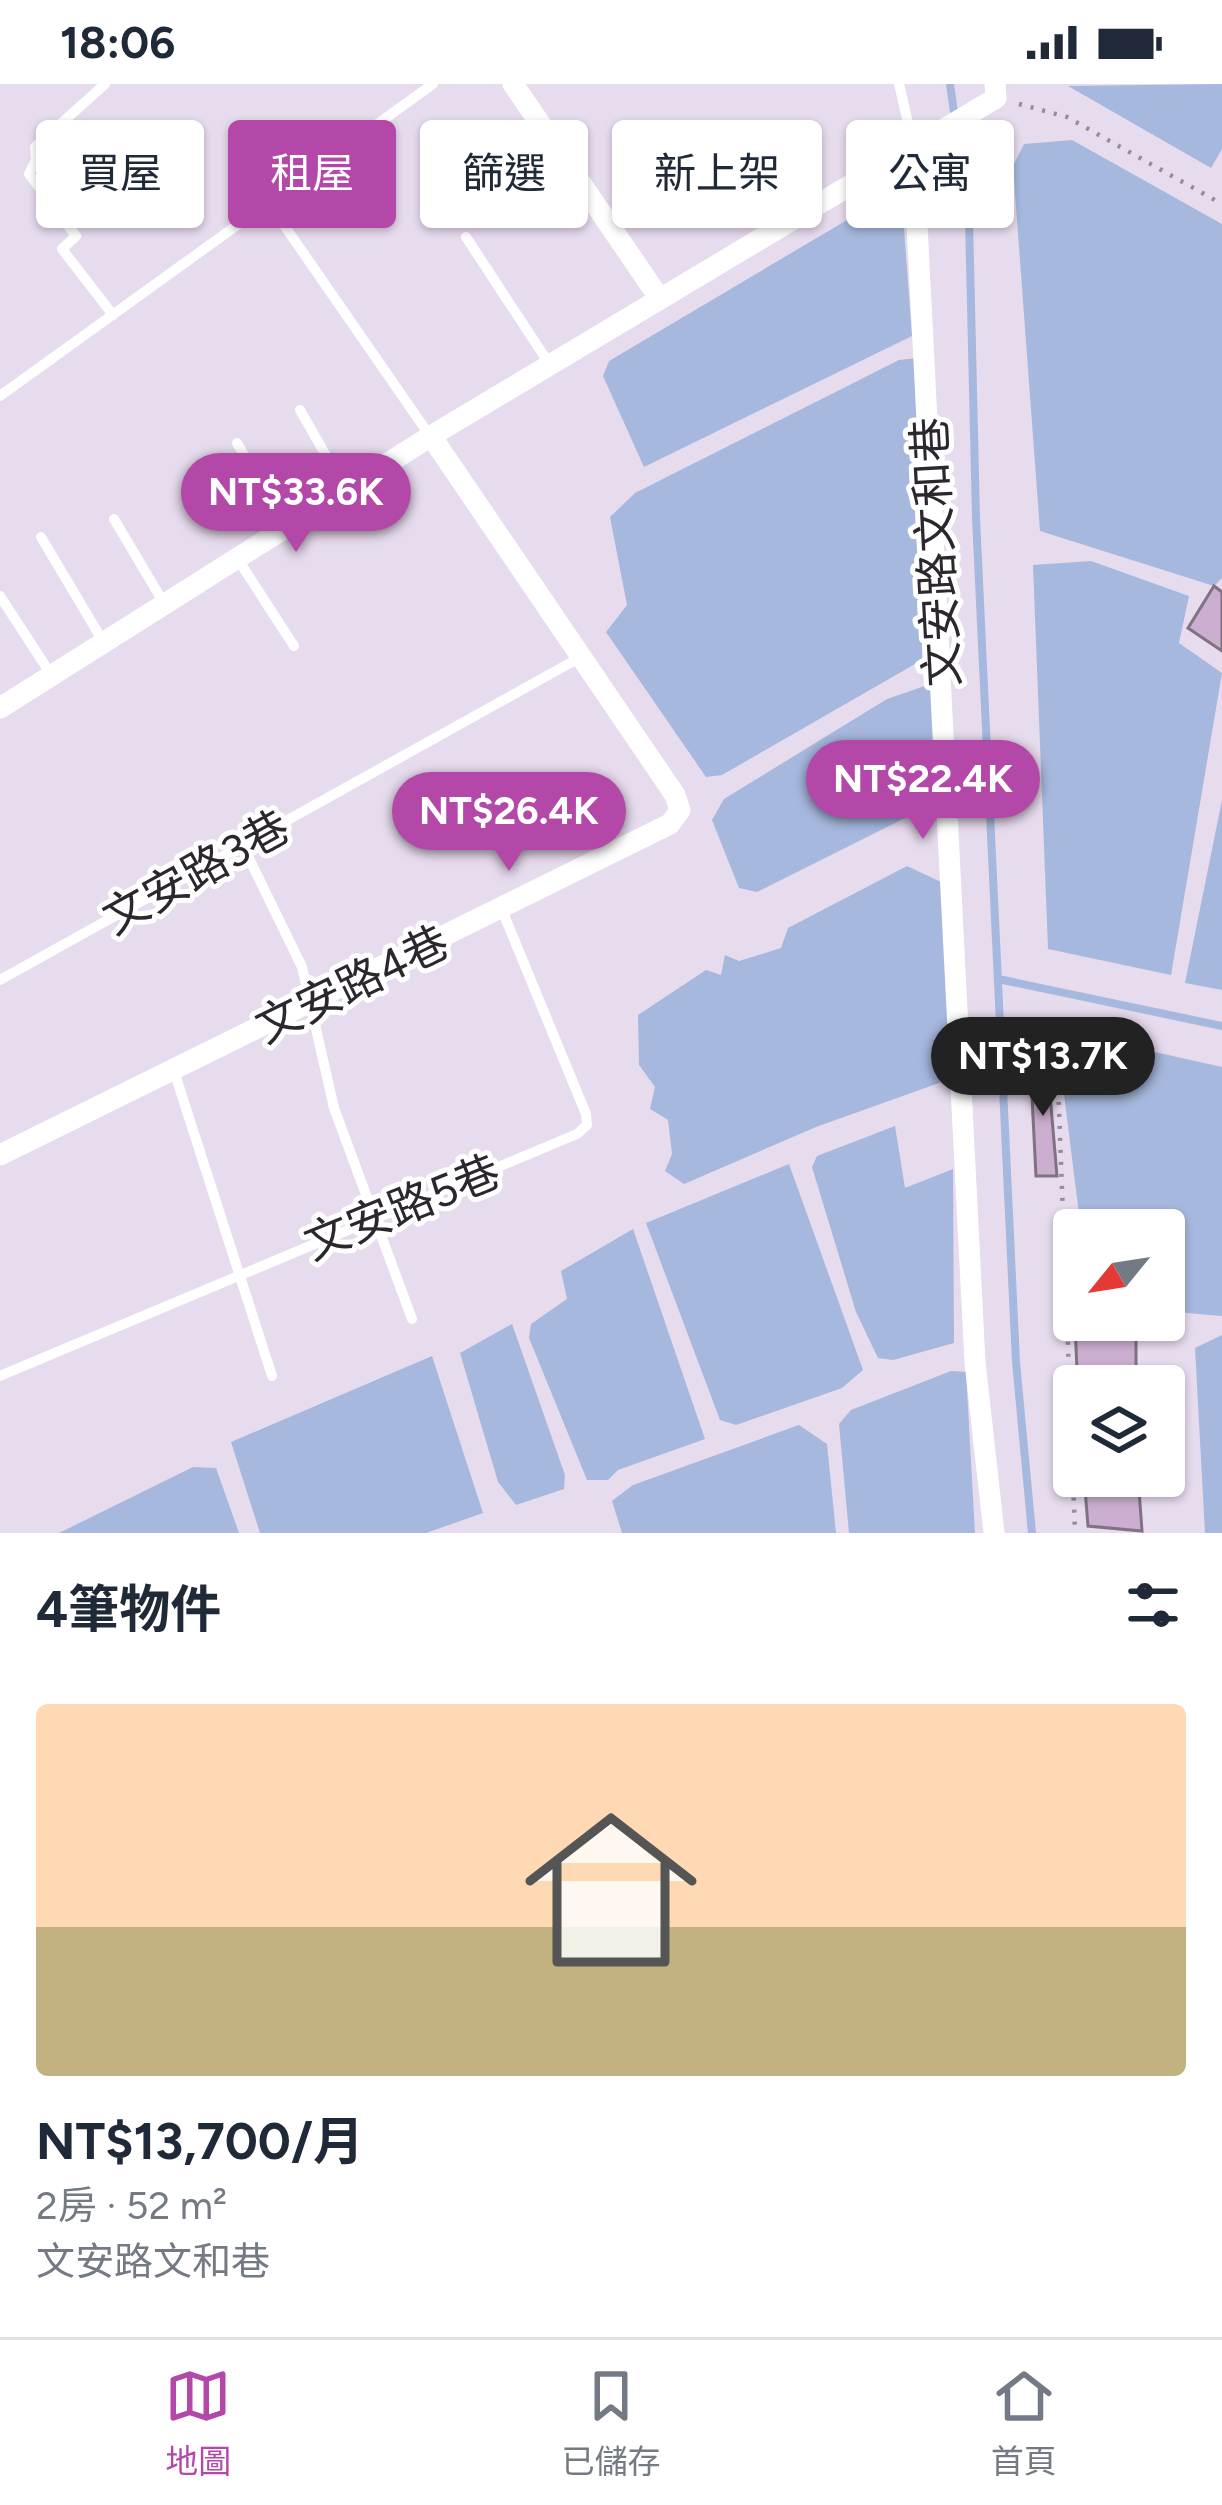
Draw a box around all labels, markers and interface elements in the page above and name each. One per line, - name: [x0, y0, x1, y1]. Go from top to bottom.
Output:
- text: 18:06: [60, 15, 175, 69]
- chip: 買屋: [36, 120, 204, 228]
- chip: 租屋: [228, 120, 396, 228]
- chip: 篩選: [420, 120, 588, 228]
- chip: 新上架: [612, 120, 822, 228]
- chip: 公寓: [846, 120, 1014, 228]
- street label: 文安路文和巷: [902, 416, 970, 688]
- pin: NT$33.6K: [172, 453, 420, 555]
- text: NT$33.6K: [208, 468, 384, 515]
- pin: NT$22.4K: [799, 740, 1047, 842]
- text: NT$22.4K: [833, 755, 1013, 802]
- pin: NT$26.4K: [385, 772, 633, 874]
- text: NT$26.4K: [419, 787, 599, 834]
- street label: 文安路3巷: [93, 799, 299, 945]
- street label: 文安路4巷: [247, 914, 457, 1054]
- pin: NT$13.7K: [919, 1017, 1167, 1119]
- text: NT$13.7K: [958, 1032, 1128, 1079]
- street label: 文安路5巷: [296, 1143, 508, 1271]
- north arrow: [1053, 1209, 1185, 1341]
- map controls: [1053, 1209, 1185, 1497]
- button: layers: [1053, 1365, 1185, 1497]
- icon: filters: [1120, 1572, 1186, 1638]
- text: 4筆物件: [36, 1579, 221, 1640]
- icon: home: [503, 1782, 719, 1998]
- text: NT$13,700/月: [36, 2111, 364, 2172]
- text: 2房 · 52 m²: [36, 2182, 227, 2229]
- text: 文安路文和巷: [36, 2238, 270, 2285]
- tab: 地圖: [165, 2363, 231, 2483]
- tab: 已儲存: [561, 2363, 660, 2483]
- tab: 首頁: [991, 2363, 1057, 2483]

